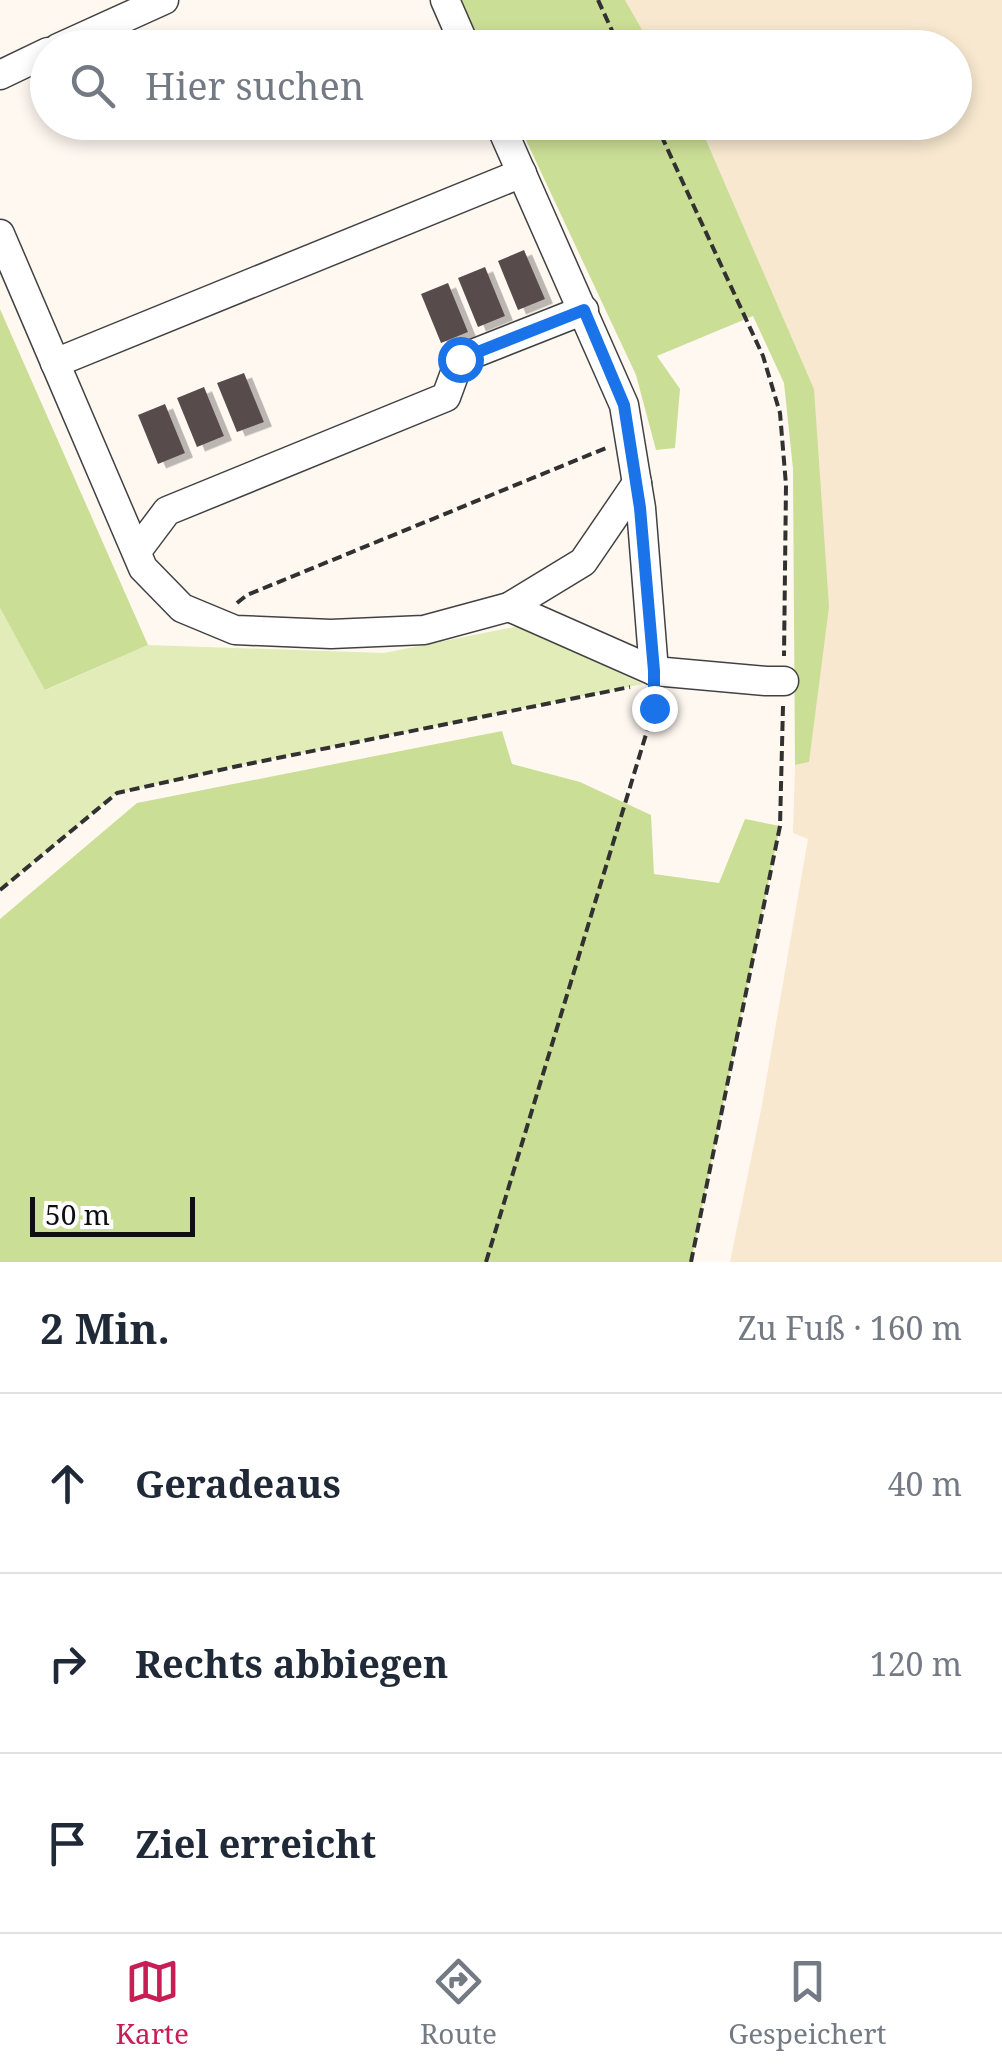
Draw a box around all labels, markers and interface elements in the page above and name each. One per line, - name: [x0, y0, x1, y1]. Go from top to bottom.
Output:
- search box: [30, 30, 972, 140]
- icon: search: [65, 58, 120, 113]
- text: Hier suchen: [145, 59, 364, 111]
- route start: [438, 337, 484, 383]
- route end: [632, 686, 678, 732]
- scale bar: [30, 1192, 195, 1236]
- text: 50 m: [45, 1195, 110, 1233]
- text: 2 Min.: [40, 1299, 170, 1356]
- text: Zu Fuß · 160 m: [738, 1306, 962, 1349]
- icon: ahead: [40, 1456, 95, 1511]
- text: Geradeaus: [135, 1457, 341, 1509]
- text: 40 m: [888, 1462, 962, 1505]
- icon: right: [40, 1636, 95, 1691]
- text: Rechts abbiegen: [135, 1637, 448, 1689]
- text: 120 m: [870, 1642, 962, 1685]
- icon: arrive: [40, 1816, 95, 1871]
- text: Ziel erreicht: [135, 1817, 376, 1869]
- tab: Karte: [116, 1954, 189, 2052]
- tab: Route: [420, 1954, 497, 2052]
- tab: Gespeichert: [728, 1954, 886, 2052]

